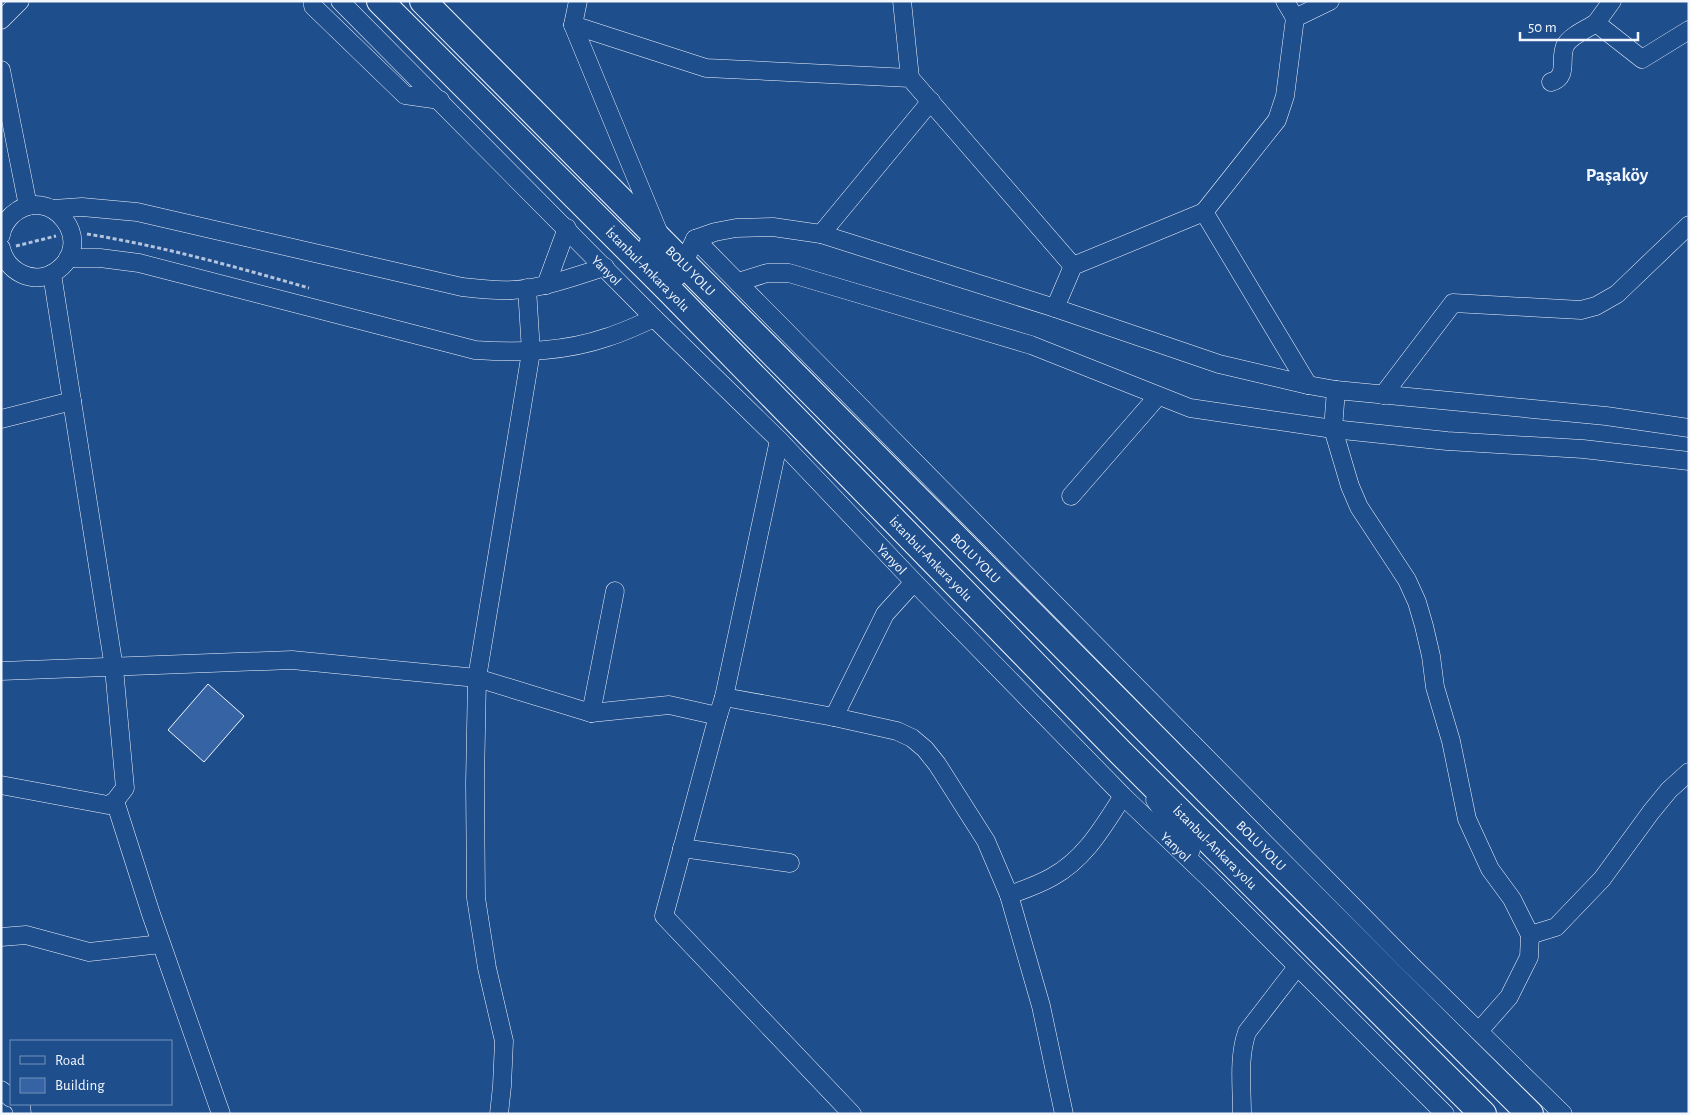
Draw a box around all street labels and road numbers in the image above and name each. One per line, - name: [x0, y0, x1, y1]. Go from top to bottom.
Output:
- street label: İstanbul-Ankara yolu: [603, 223, 692, 314]
- street label: BOLU YOLU: [663, 244, 717, 299]
- street label: Yanyol: [588, 253, 624, 289]
- street label: İstanbul-Ankara yolu: [886, 512, 975, 604]
- street label: BOLU YOLU: [948, 531, 1003, 586]
- street label: Yanyol: [874, 542, 909, 577]
- street label: İstanbul-Ankara yolu: [1170, 801, 1259, 892]
- street label: BOLU YOLU: [1233, 819, 1288, 874]
- street label: Yanyol: [1157, 830, 1193, 865]

